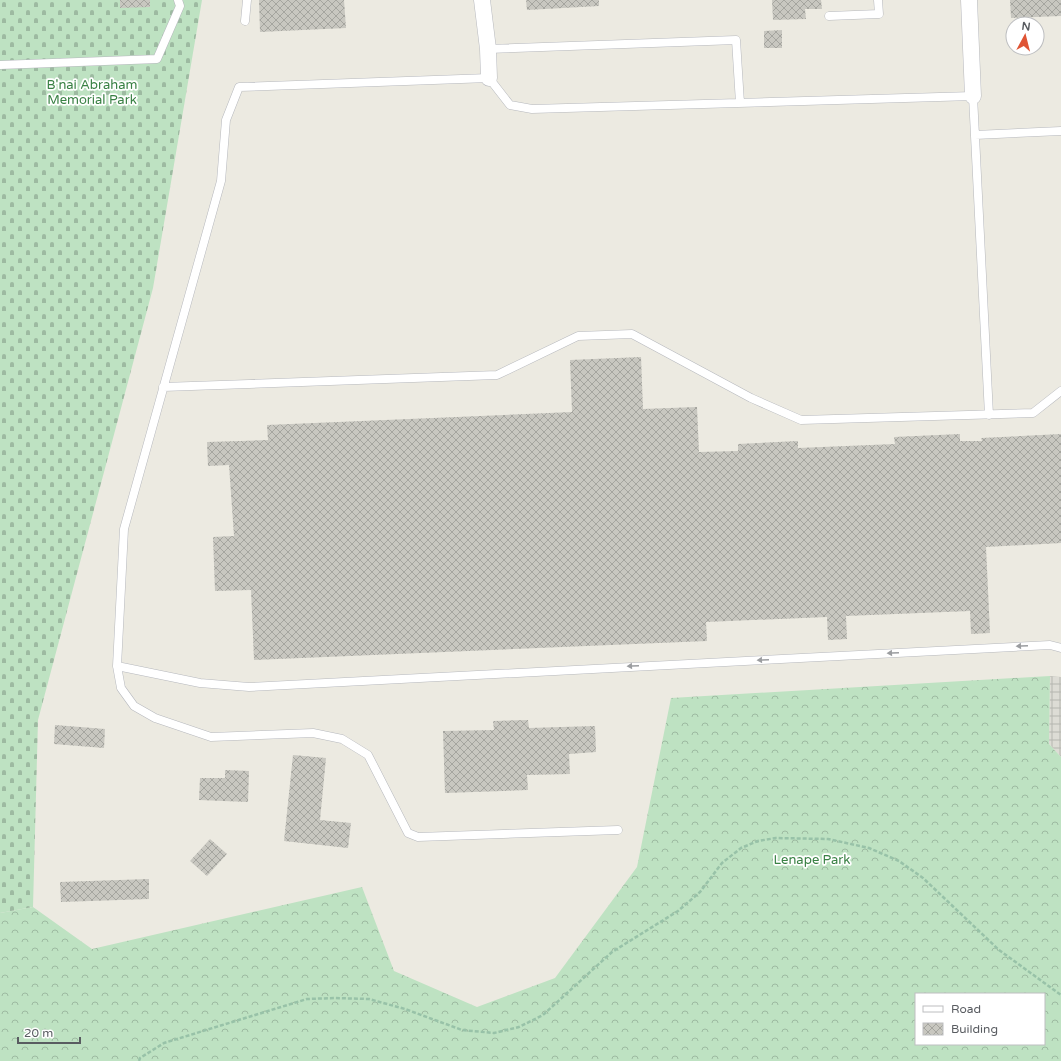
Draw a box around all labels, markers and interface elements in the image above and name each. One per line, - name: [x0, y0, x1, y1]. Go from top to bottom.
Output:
- north arrow: [1005, 16, 1045, 56]
- text: N: [1021, 20, 1031, 34]
- park label: B'nai Abraham Memorial Park: [46, 77, 138, 108]
- one-way arrow: [1015, 643, 1028, 649]
- one-way arrow: [887, 649, 899, 656]
- one-way arrow: [757, 656, 769, 663]
- one-way arrow: [627, 663, 639, 670]
- park label: Lenape Park: [774, 852, 850, 868]
- legend: [915, 993, 1045, 1045]
- text: Road: [951, 1002, 981, 1016]
- scale bar: [18, 1019, 80, 1045]
- text: Building: [951, 1022, 998, 1036]
- text: 20 m: [24, 1026, 53, 1040]

